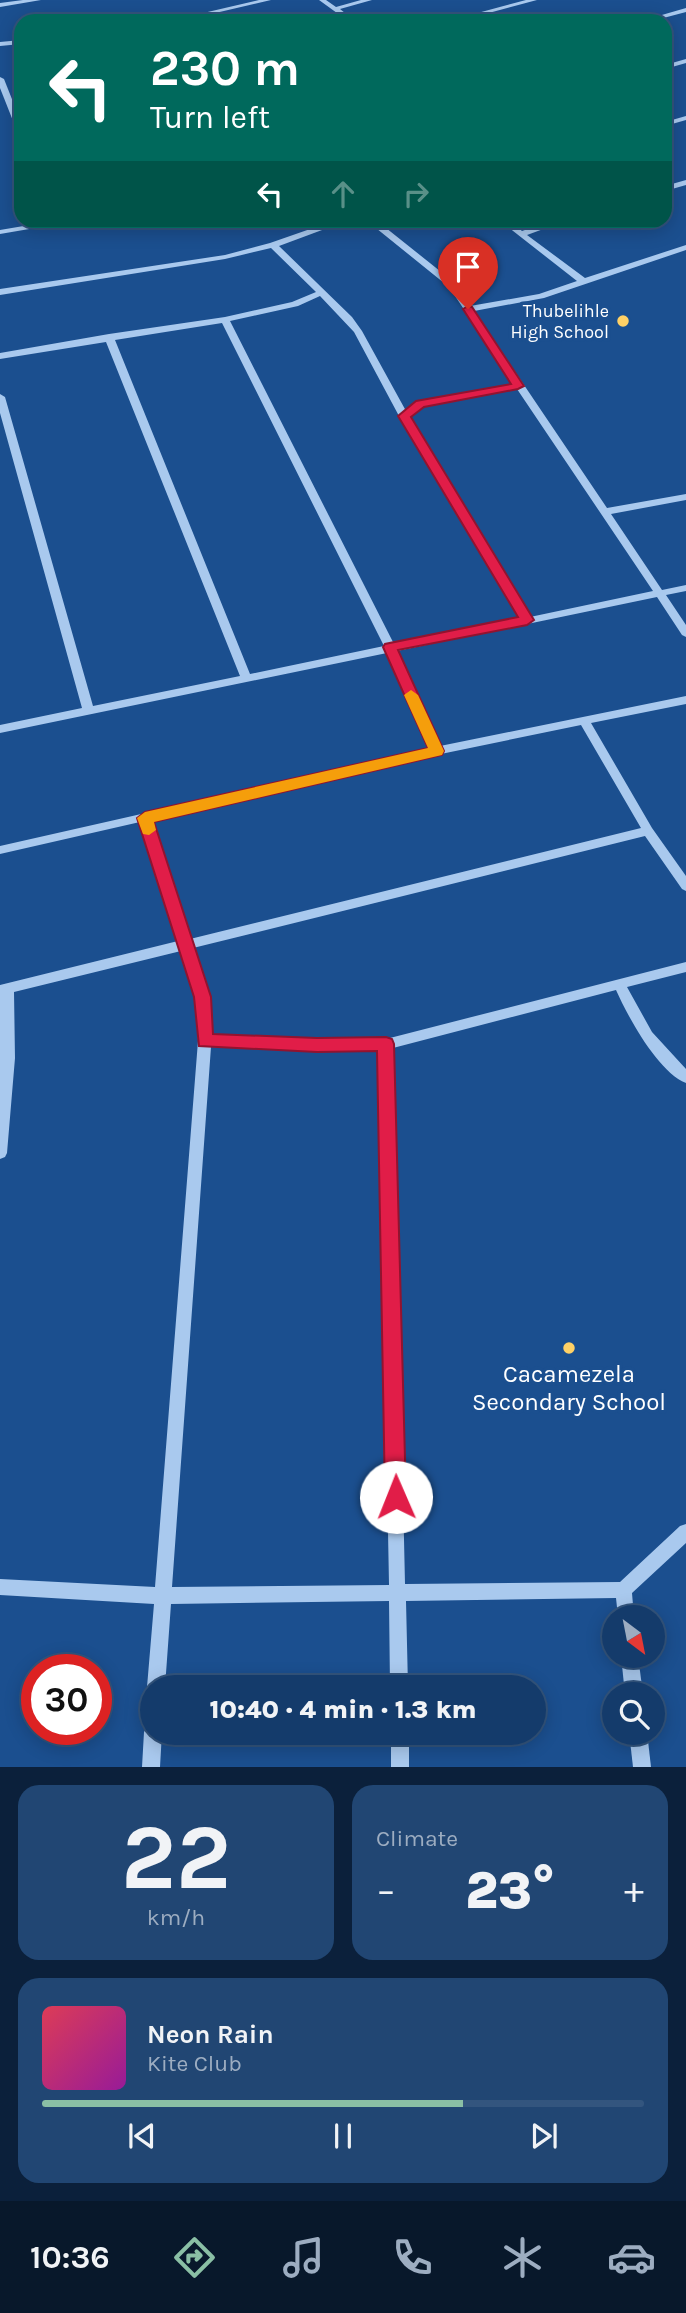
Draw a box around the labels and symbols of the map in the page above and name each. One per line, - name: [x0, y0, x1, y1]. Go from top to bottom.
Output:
- pin: [438, 237, 498, 309]
- place label: Thubelihle High School: [511, 300, 609, 343]
- marker: Thubelihle High School: [615, 313, 631, 329]
- marker: Cacamezela Secondary School: [561, 1340, 577, 1356]
- place label: Cacamezela Secondary School: [472, 1360, 666, 1416]
- position arrow: [359, 1460, 433, 1534]
- north arrow: [602, 1605, 665, 1668]
- speed limit sign: 30: [21, 1654, 112, 1745]

